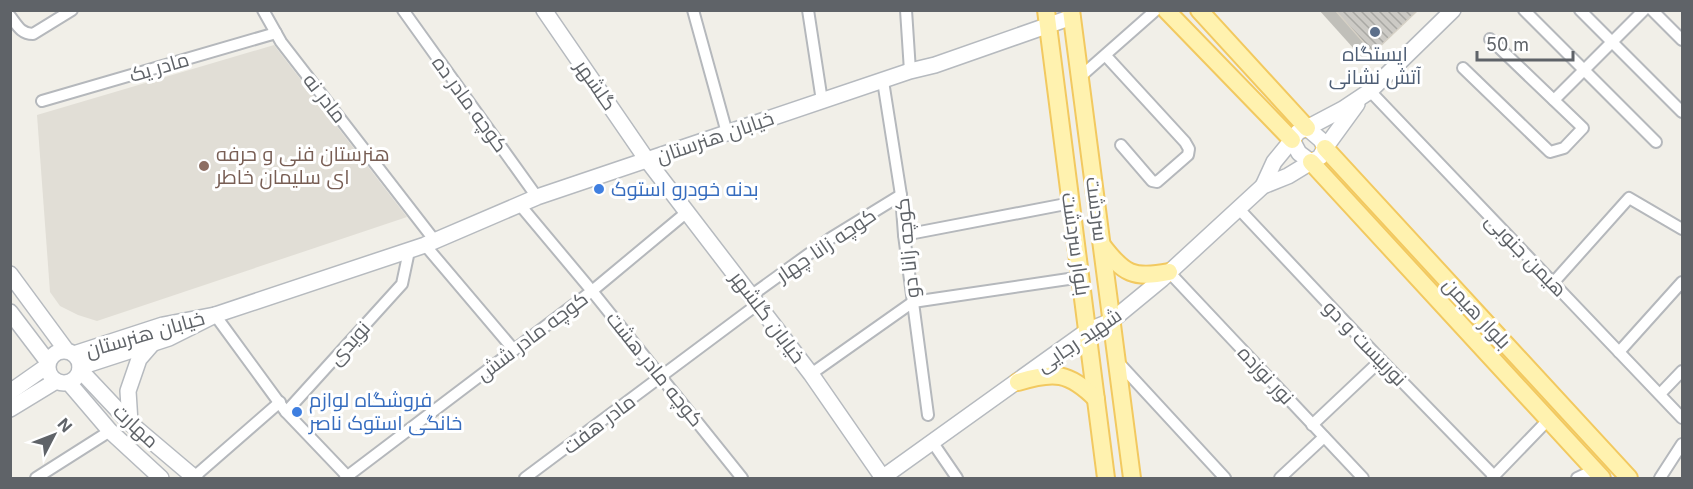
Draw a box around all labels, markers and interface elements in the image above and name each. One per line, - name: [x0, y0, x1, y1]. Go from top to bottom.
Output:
- scale bar: [1477, 24, 1573, 62]
- marker: ایستگاه آتش نشانی: [1368, 25, 1382, 39]
- text: 50 m: [1486, 34, 1529, 55]
- place label: ایستگاه آتش نشانی: [1329, 42, 1422, 90]
- street label: مادر یک: [126, 47, 192, 87]
- street label: کوچه مادر ده: [426, 51, 513, 157]
- street label: گلشهر: [569, 54, 622, 115]
- street label: مادر نه: [298, 68, 352, 128]
- street label: خیابان هنرستان: [653, 106, 777, 169]
- place label: هنرستان فنی و حرفه ای سلیمان خاطر: [215, 142, 390, 190]
- marker: هنرستان فنی و حرفه ای سلیمان خاطر: [197, 159, 211, 173]
- street label: سردشت: [1081, 175, 1113, 243]
- place label: بدنه خودرو استوک: [611, 177, 759, 201]
- marker: بدنه خودرو استوک: [592, 182, 606, 196]
- street label: بلوار سردشت: [1057, 191, 1095, 297]
- street label: کوچه زانا دو: [890, 197, 925, 299]
- street label: کوچه زانا چهار: [771, 203, 881, 289]
- street label: هیمن جنوبی: [1480, 208, 1572, 302]
- street label: خیابان گلشهر: [724, 265, 810, 368]
- street label: بلوار هیمن: [1437, 272, 1516, 354]
- street label: کوچه مادر شش: [472, 286, 593, 386]
- street label: نوربیست و دو: [1318, 295, 1412, 391]
- street label: شهید رجایی: [1032, 303, 1127, 378]
- street label: خیابان هنرستان: [83, 306, 207, 363]
- street label: کوچه مادر هشت: [601, 307, 709, 432]
- street label: نویدی: [323, 316, 376, 371]
- street label: نور نوزده: [1233, 341, 1299, 409]
- place label: فروشگاه لوازم خانگى استوک ناصر: [308, 388, 462, 436]
- street label: مادر هفت: [558, 389, 640, 459]
- street label: مهارت: [108, 399, 164, 454]
- north arrow: [24, 405, 84, 465]
- marker: فروشگاه لوازم خانگى استوک ناصر: [290, 405, 304, 419]
- text: N: [54, 414, 77, 436]

